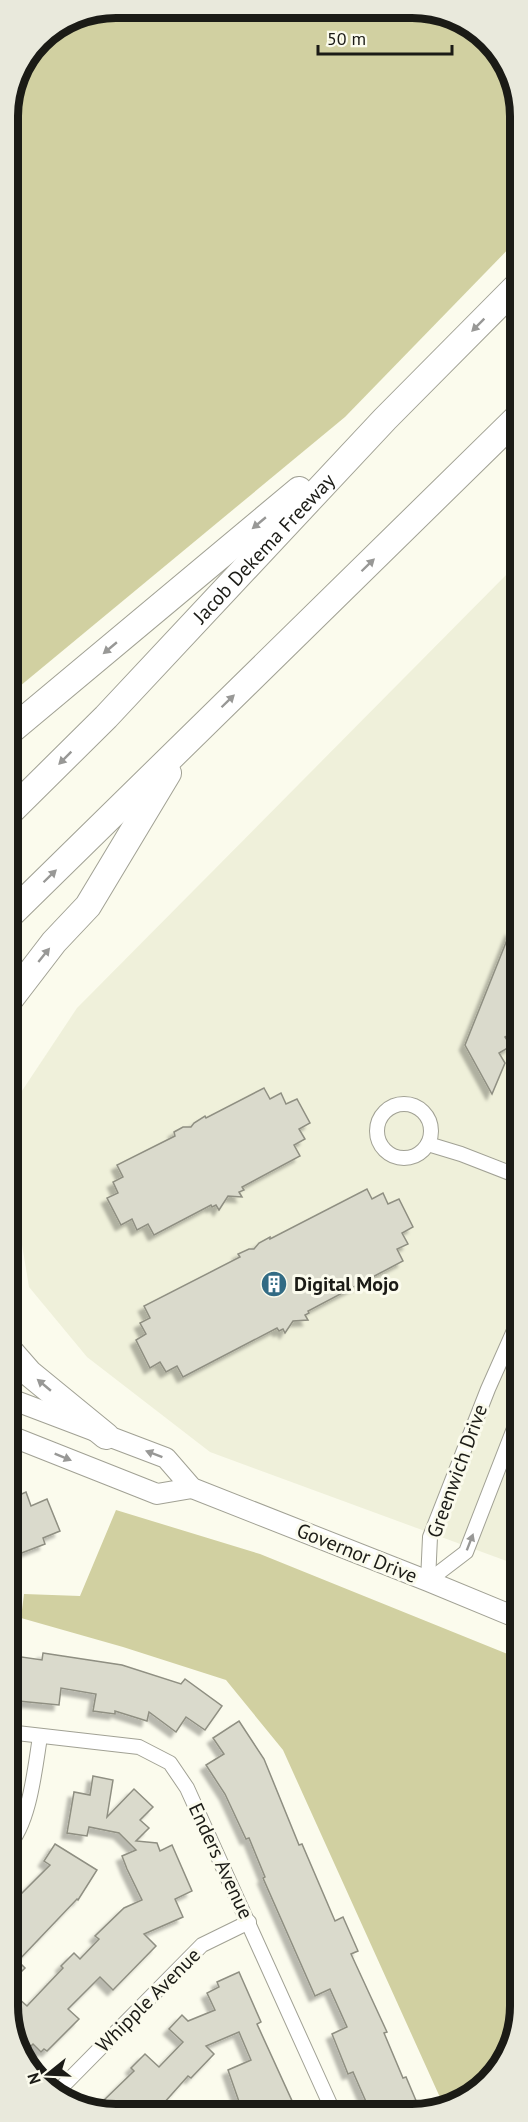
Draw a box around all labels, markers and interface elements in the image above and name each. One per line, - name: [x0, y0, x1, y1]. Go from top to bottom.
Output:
- scale bar: [318, 18, 452, 56]
- text: 50 m: [327, 27, 366, 50]
- one-way arrow: [472, 317, 486, 331]
- street label: Jacob Dekema Freeway: [187, 467, 341, 630]
- one-way arrow: [251, 517, 267, 530]
- one-way arrow: [360, 558, 375, 572]
- one-way arrow: [102, 642, 118, 655]
- one-way arrow: [221, 695, 235, 709]
- one-way arrow: [58, 750, 72, 764]
- one-way arrow: [42, 869, 56, 883]
- one-way arrow: [37, 948, 49, 963]
- building icon: Digital Mojo: [259, 1269, 289, 1299]
- place label: Digital Mojo: [294, 1271, 399, 1297]
- one-way arrow: [36, 1379, 52, 1392]
- street label: Greenwich Drive: [421, 1401, 493, 1541]
- one-way arrow: [145, 1449, 163, 1458]
- one-way arrow: [54, 1452, 72, 1462]
- street label: Governor Drive: [293, 1517, 421, 1589]
- one-way arrow: [466, 1533, 475, 1551]
- street label: Enders Avenue: [183, 1799, 259, 1923]
- street label: Whipple Avenue: [90, 1942, 206, 2058]
- north arrow: [18, 2044, 78, 2104]
- text: N: [23, 2071, 45, 2087]

